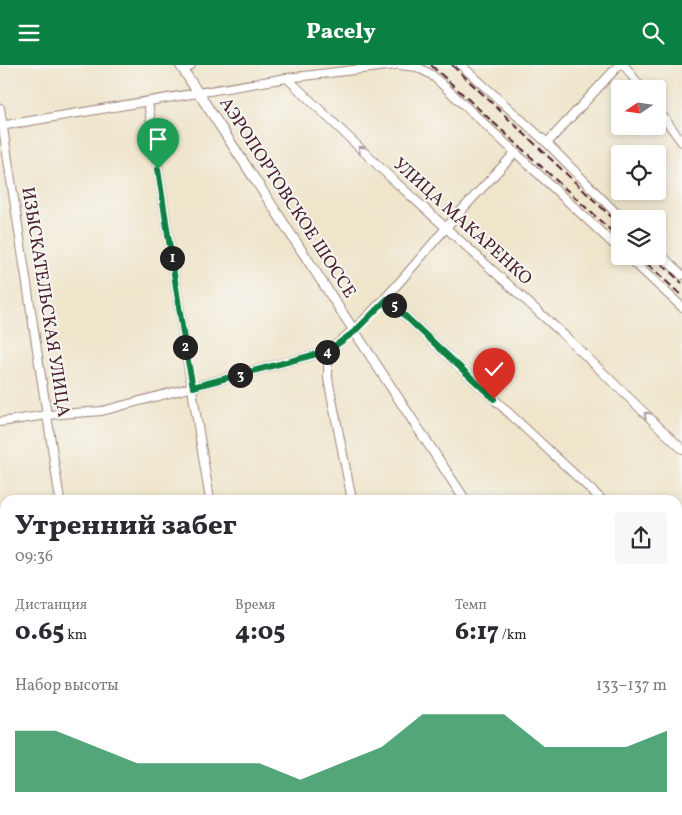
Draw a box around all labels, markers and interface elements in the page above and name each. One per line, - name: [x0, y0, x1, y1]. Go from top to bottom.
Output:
- text: Pacely: [306, 17, 376, 48]
- icon: menu: [15, 19, 43, 47]
- icon: search: [639, 19, 667, 47]
- north arrow: [611, 80, 666, 135]
- map controls: [611, 80, 666, 265]
- street label: АЭРОПОРТОВСКОЕ ШОССЕ: [213, 93, 362, 303]
- pin: [137, 118, 179, 169]
- icon: arrive: [144, 125, 172, 153]
- button: locate: [611, 145, 666, 200]
- one-way arrow: [358, 146, 367, 155]
- street label: УЛИЦА МАКАРЕНКО: [387, 153, 537, 291]
- street label: ИЗЫСКАТЕЛЬСКАЯ УЛИЦА: [14, 185, 76, 419]
- button: layers: [611, 210, 666, 265]
- pin: 1: [160, 245, 184, 271]
- text: 1: [170, 249, 175, 268]
- pin: 5: [382, 293, 406, 317]
- text: 5: [391, 296, 398, 315]
- pin: 2: [172, 335, 198, 359]
- text: 2: [182, 338, 189, 357]
- pin: 4: [314, 339, 340, 365]
- text: 4: [323, 343, 332, 362]
- pin: [473, 348, 515, 399]
- icon: check: [480, 355, 508, 383]
- pin: 3: [228, 363, 252, 387]
- text: 3: [237, 366, 244, 385]
- one-way arrow: [643, 412, 652, 421]
- text: Утренний забег: [15, 507, 237, 546]
- button: share: [615, 512, 667, 564]
- text: 09:36: [15, 546, 53, 568]
- text: Дистанция: [15, 596, 87, 615]
- text: Время: [235, 596, 275, 615]
- text: Темп: [455, 596, 487, 615]
- text: 0.65: [15, 615, 64, 650]
- text: 4:05: [235, 615, 285, 650]
- text: 6:17: [455, 615, 499, 650]
- text: km: [64, 626, 87, 645]
- text: /km: [499, 626, 527, 645]
- text: Набор высоты: [15, 675, 119, 697]
- text: 133–137 m: [596, 675, 667, 697]

